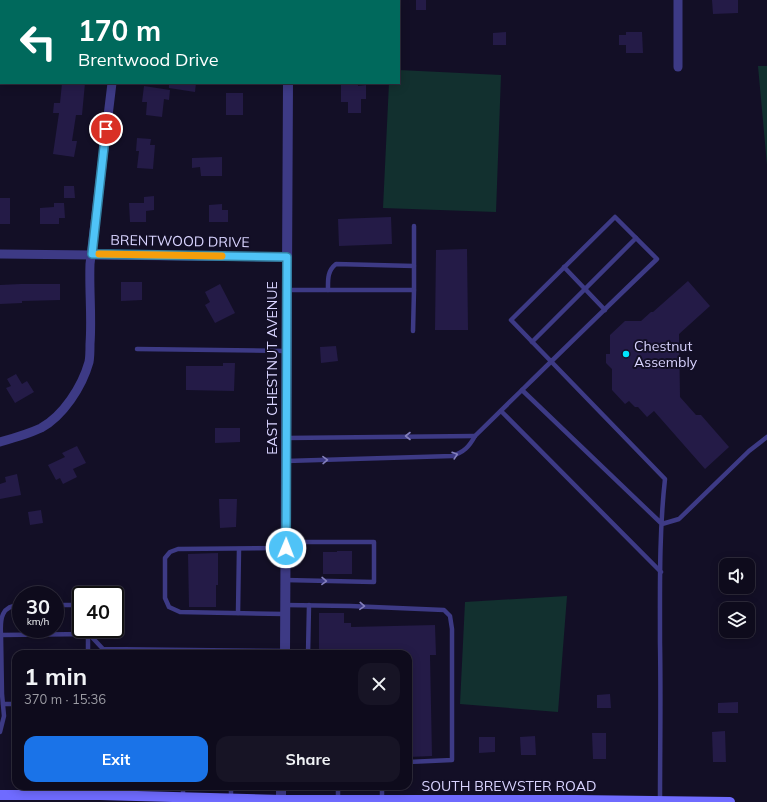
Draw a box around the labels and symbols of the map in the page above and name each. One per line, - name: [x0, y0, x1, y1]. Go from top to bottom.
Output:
- pin: [89, 112, 123, 146]
- street label: BRENTWOOD DRIVE: [110, 231, 250, 251]
- street label: EAST CHESTNUT AVENUE: [263, 281, 281, 455]
- place label: Chestnut Assembly: [634, 337, 698, 371]
- marker: Chestnut Assembly: [621, 349, 631, 359]
- one-way arrow: [405, 432, 411, 440]
- one-way arrow: [451, 451, 458, 460]
- one-way arrow: [322, 456, 328, 464]
- position arrow: [265, 527, 307, 569]
- one-way arrow: [321, 577, 327, 585]
- speed limit sign: 40: [72, 586, 124, 638]
- one-way arrow: [359, 602, 365, 610]
- street label: SOUTH BREWSTER ROAD: [422, 777, 596, 795]

